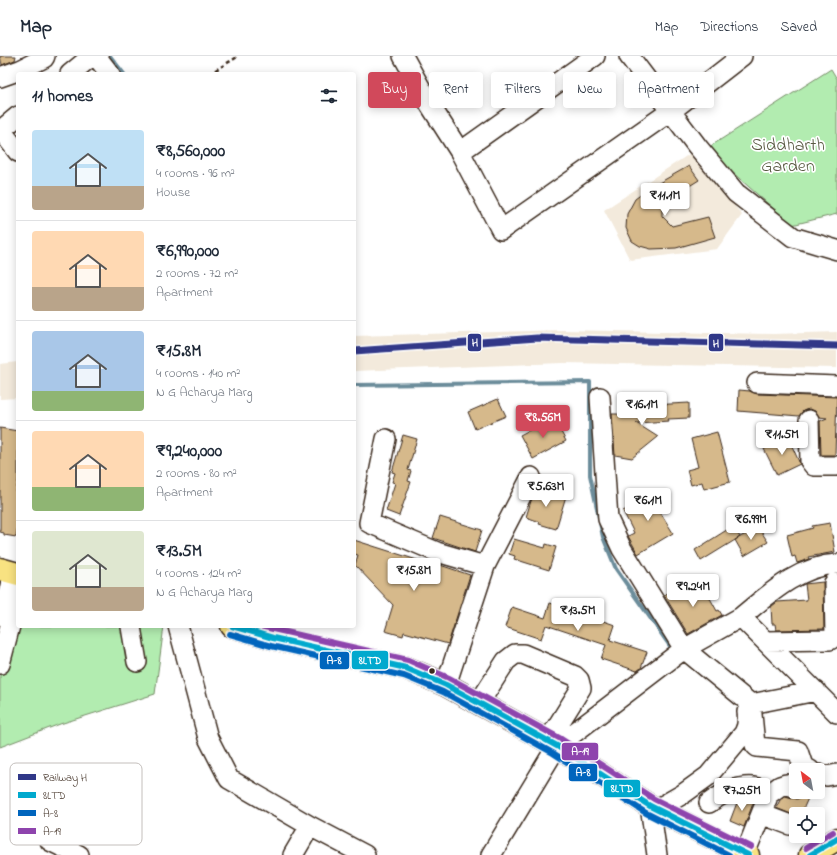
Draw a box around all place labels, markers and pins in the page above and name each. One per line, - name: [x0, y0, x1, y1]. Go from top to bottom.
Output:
- pin: ₹11.1M: [632, 183, 698, 217]
- pin: ₹16.1M: [609, 392, 675, 426]
- pin: ₹8.56M: [510, 405, 576, 439]
- pin: ₹11.5M: [749, 422, 815, 456]
- pin: ₹5.63M: [513, 474, 579, 508]
- pin: ₹6.1M: [620, 488, 676, 522]
- pin: ₹6.99M: [718, 507, 784, 541]
- pin: ₹15.8M: [381, 558, 447, 592]
- pin: ₹9.24M: [660, 574, 726, 608]
- pin: ₹13.5M: [545, 598, 611, 632]
- unlabelled marker: [427, 666, 437, 676]
- pin: ₹7.25M: [709, 778, 775, 812]

